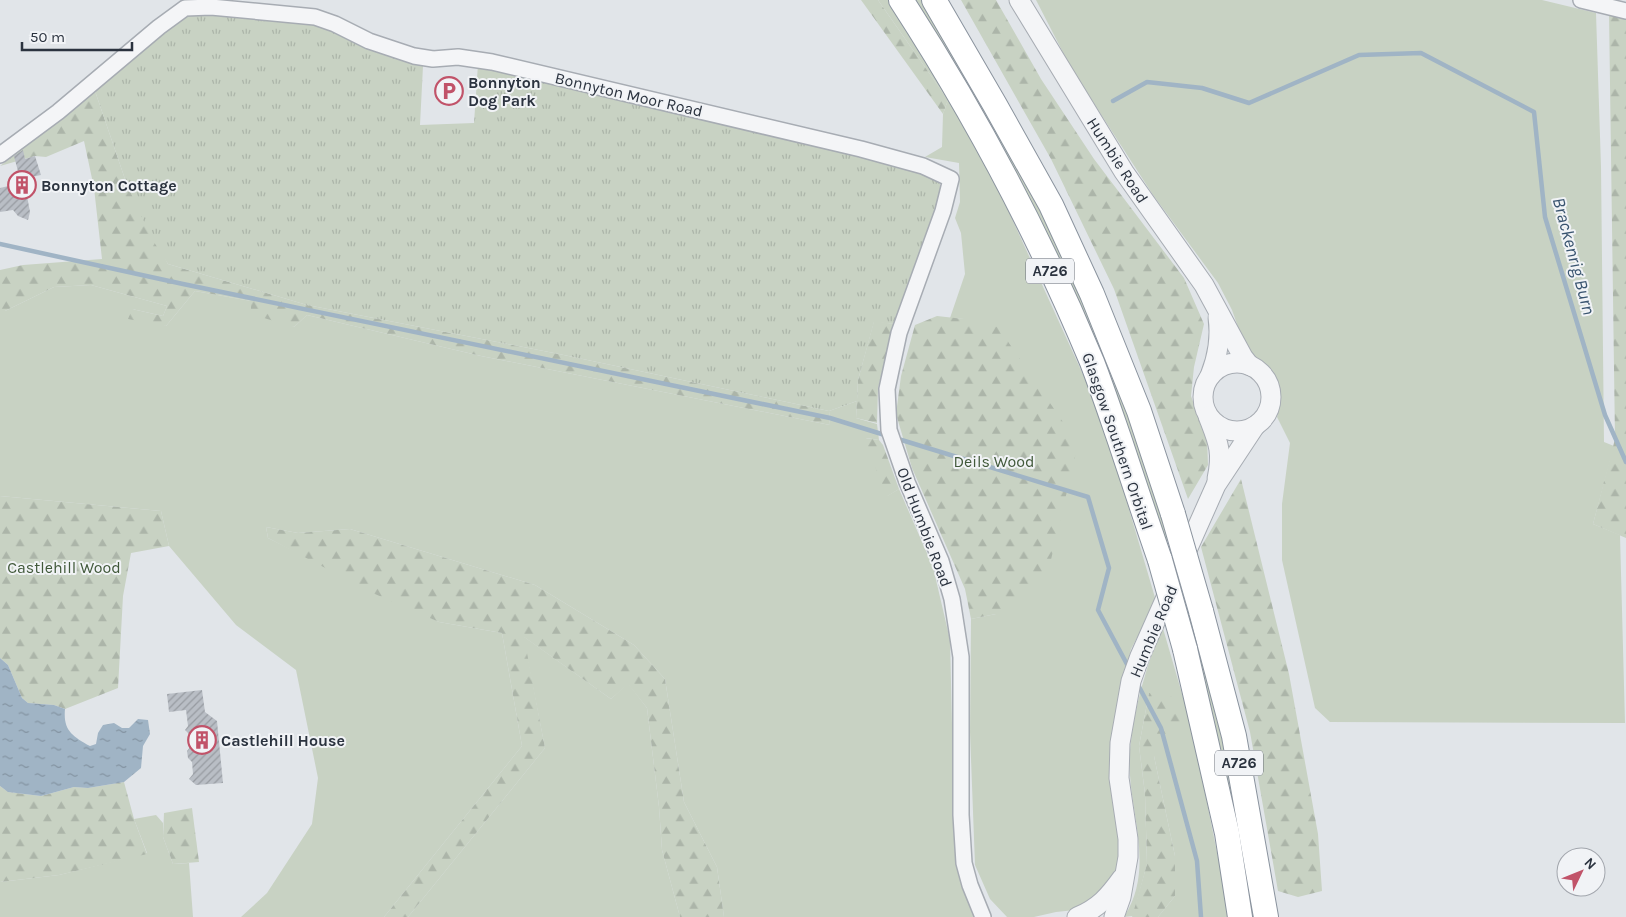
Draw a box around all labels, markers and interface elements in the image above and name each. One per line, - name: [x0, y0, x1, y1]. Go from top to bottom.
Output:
- scale bar: [22, 20, 132, 52]
- text: 50 m: [30, 28, 65, 46]
- street label: Bonnyton Moor Road: [553, 68, 705, 121]
- place label: Bonnyton Dog Park: [468, 73, 541, 110]
- parking icon: Bonnyton Dog Park: [434, 76, 464, 106]
- street label: Humbie Road: [1083, 114, 1152, 207]
- building icon: Bonnyton Cottage: [7, 170, 37, 200]
- place label: Bonnyton Cottage: [41, 176, 177, 195]
- water label: Brackenrig Burn: [1548, 195, 1600, 317]
- road number: A726: [1026, 258, 1074, 284]
- street label: Glasgow Southern Orbital: [1078, 350, 1157, 532]
- park label: Deils Wood: [954, 452, 1035, 471]
- street label: Old Humbie Road: [893, 465, 956, 590]
- park label: Castlehill Wood: [7, 558, 121, 577]
- street label: Humbie Road: [1125, 582, 1181, 680]
- building icon: Castlehill House: [187, 725, 217, 755]
- place label: Castlehill House: [221, 731, 345, 750]
- road number: A726: [1215, 750, 1263, 776]
- north arrow: [1556, 847, 1606, 897]
- text: N: [1580, 854, 1600, 873]

